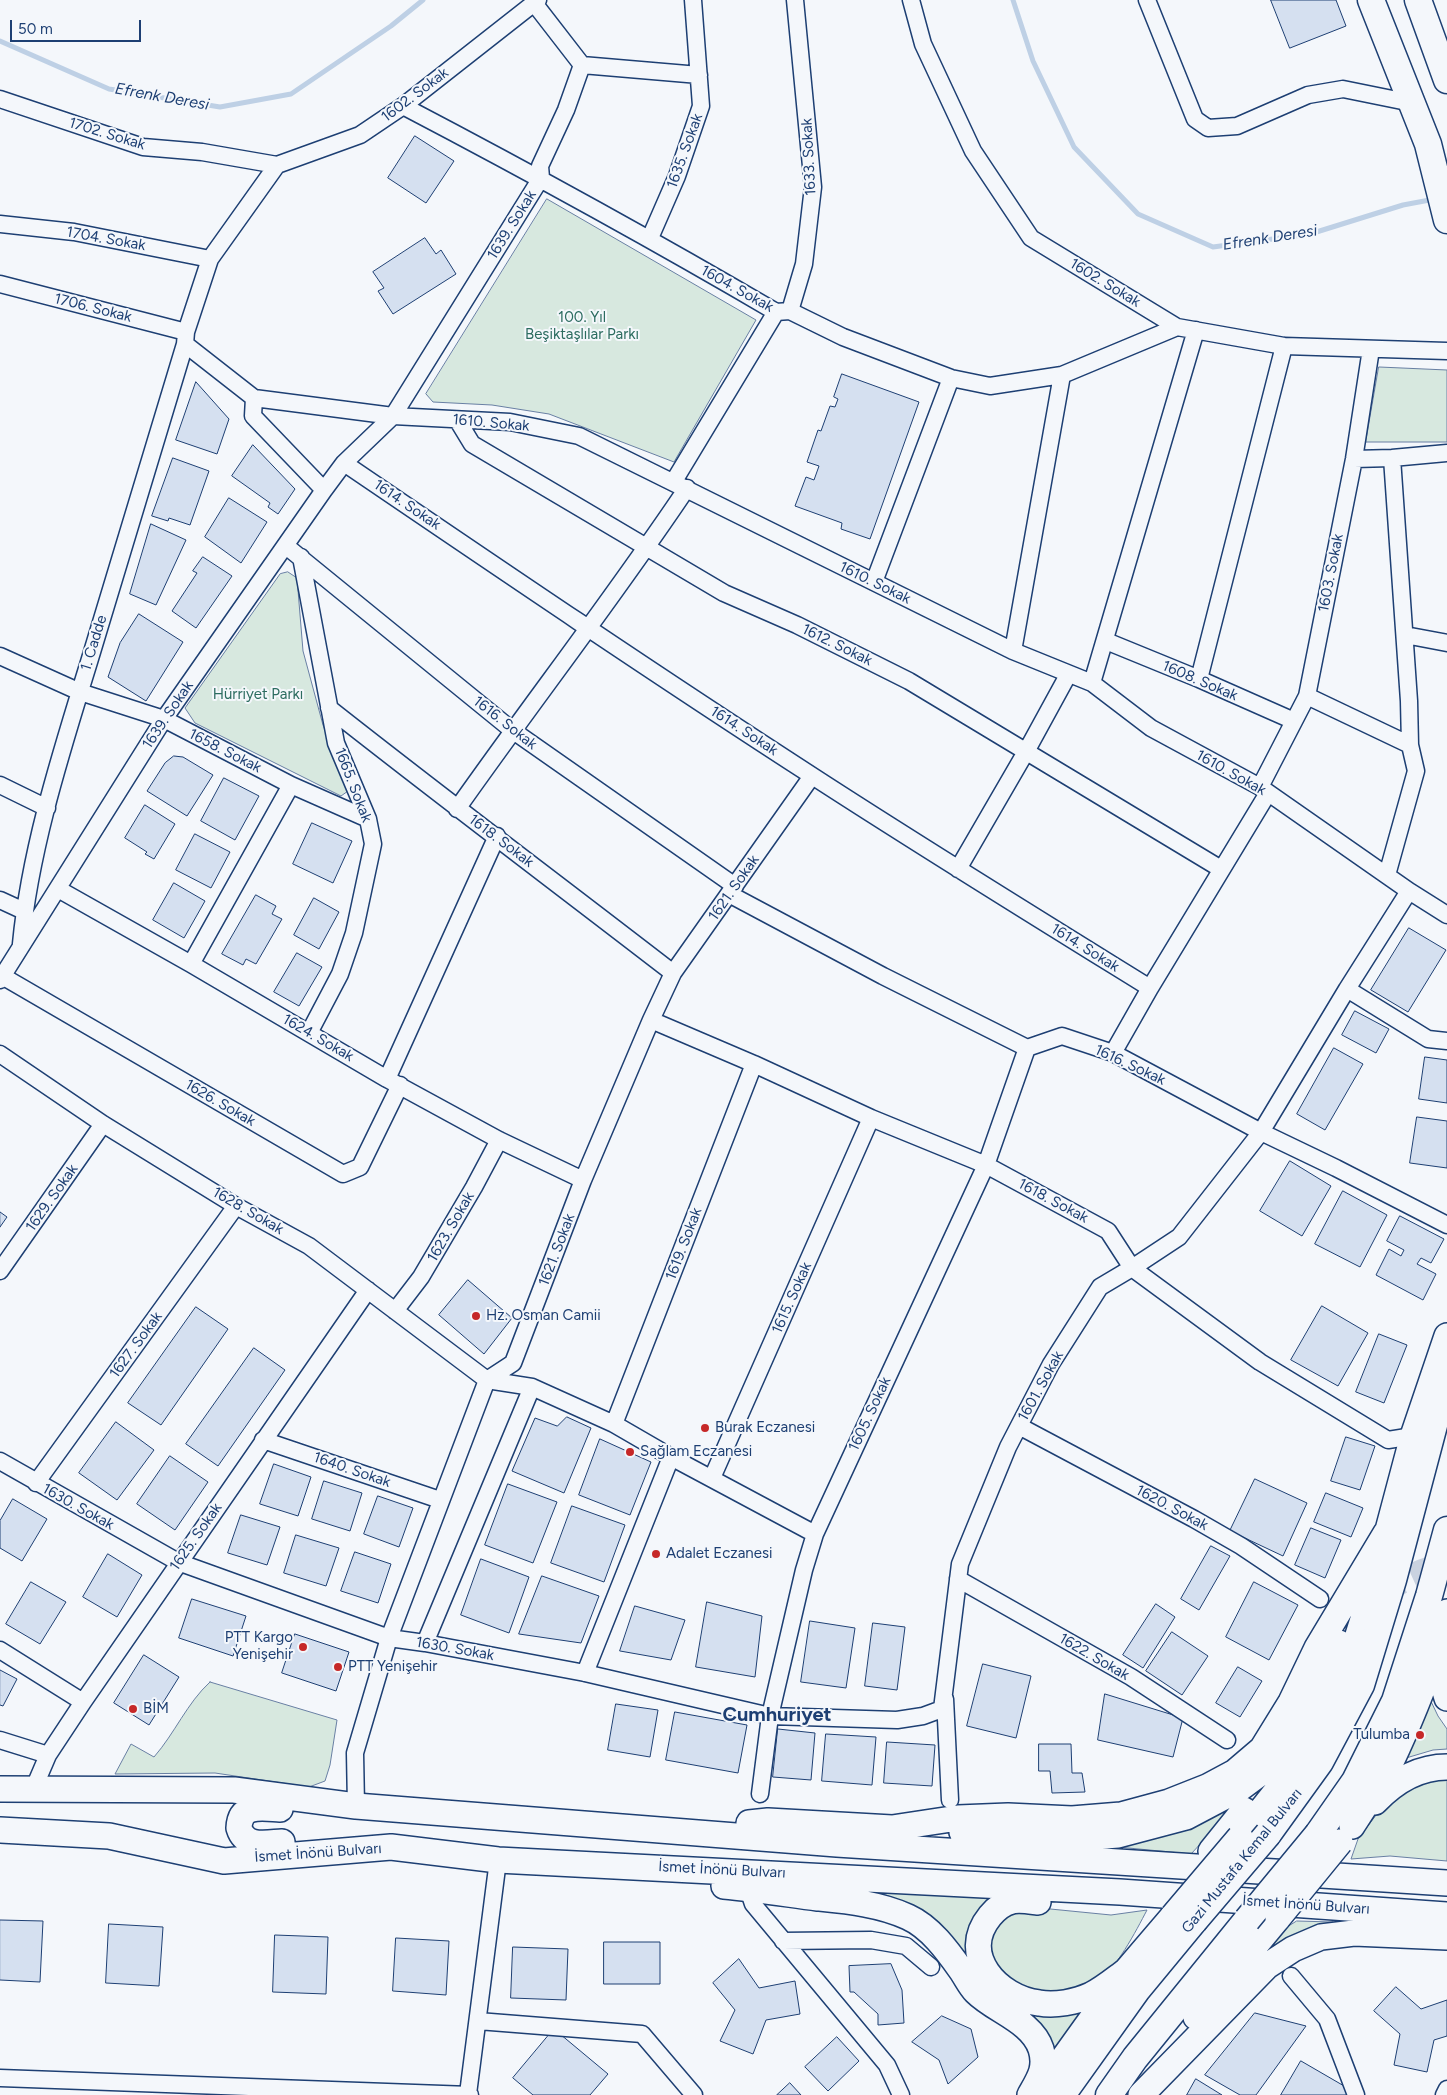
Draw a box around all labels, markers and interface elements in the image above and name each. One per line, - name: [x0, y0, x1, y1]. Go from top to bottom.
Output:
- scale bar: [12, 10, 144, 42]
- text: 50 m: [18, 20, 53, 38]
- street label: 1602. Sokak: [378, 64, 452, 126]
- water label: Efrenk Deresi: [113, 79, 211, 115]
- street label: 1635. Sokak: [663, 111, 707, 191]
- street label: 1702. Sokak: [67, 114, 147, 154]
- street label: 1633. Sokak: [798, 118, 820, 196]
- street label: 1639. Sokak: [484, 187, 540, 263]
- water label: Efrenk Deresi: [1221, 221, 1319, 255]
- street label: 1704. Sokak: [65, 223, 147, 255]
- street label: 1602. Sokak: [1066, 255, 1144, 311]
- street label: 1604. Sokak: [697, 262, 777, 316]
- street label: 1706. Sokak: [52, 290, 134, 326]
- park label: 100. Yıl Beşiktaşlılar Parkı: [525, 309, 639, 344]
- street label: 1610. Sokak: [452, 411, 530, 435]
- street label: 1614. Sokak: [370, 476, 444, 534]
- street label: 1603. Sokak: [1315, 532, 1347, 614]
- street label: 1610. Sokak: [836, 558, 914, 608]
- street label: 1. Cadde: [77, 613, 111, 673]
- street label: 1612. Sokak: [799, 620, 875, 670]
- street label: 1608. Sokak: [1160, 657, 1240, 705]
- street label: 1639. Sokak: [139, 678, 197, 752]
- park label: Hürriyet Parkı: [213, 686, 303, 704]
- street label: 1616. Sokak: [469, 692, 541, 754]
- street label: 1614. Sokak: [707, 702, 781, 760]
- street label: 1658. Sokak: [186, 725, 264, 777]
- street label: 1665. Sokak: [331, 745, 375, 825]
- street label: 1610. Sokak: [1193, 746, 1269, 800]
- street label: 1618. Sokak: [465, 811, 537, 871]
- street label: 1621. Sokak: [705, 852, 763, 924]
- street label: 1614. Sokak: [1048, 920, 1122, 976]
- street label: 1624. Sokak: [279, 1010, 357, 1066]
- street label: 1616. Sokak: [1092, 1041, 1168, 1089]
- street label: 1626. Sokak: [182, 1076, 258, 1130]
- street label: 1629. Sokak: [22, 1161, 82, 1235]
- street label: 1618. Sokak: [1015, 1175, 1091, 1227]
- street label: 1628. Sokak: [209, 1183, 287, 1239]
- street label: 1623. Sokak: [424, 1189, 478, 1265]
- street label: 1619. Sokak: [662, 1205, 706, 1283]
- street label: 1621. Sokak: [535, 1211, 579, 1289]
- street label: 1615. Sokak: [768, 1259, 816, 1337]
- place label: Hz. Osman Camii: [486, 1307, 601, 1325]
- street label: 1627. Sokak: [106, 1308, 166, 1382]
- marker: Hz. Osman Camii: [470, 1310, 482, 1322]
- street label: 1601. Sokak: [1014, 1348, 1068, 1424]
- street label: 1605. Sokak: [845, 1374, 895, 1454]
- place label: Burak Eczanesi: [715, 1419, 815, 1437]
- marker: Burak Eczanesi: [699, 1422, 711, 1434]
- place label: Sağlam Eczanesi: [640, 1443, 752, 1461]
- marker: Sağlam Eczanesi: [624, 1446, 636, 1458]
- street label: 1640. Sokak: [311, 1448, 393, 1492]
- street label: 1630. Sokak: [39, 1480, 117, 1534]
- street label: 1620. Sokak: [1133, 1481, 1211, 1535]
- street label: 1625. Sokak: [166, 1500, 226, 1574]
- place label: Adalet Eczanesi: [666, 1545, 772, 1563]
- marker: Adalet Eczanesi: [650, 1548, 662, 1560]
- place label: PTT Kargo Yenişehir: [225, 1629, 293, 1664]
- street label: 1622. Sokak: [1056, 1630, 1132, 1684]
- street label: 1630. Sokak: [414, 1633, 496, 1665]
- marker: PTT Kargo Yenişehir: [297, 1641, 309, 1653]
- place label: PTT Yenişehir: [348, 1658, 437, 1676]
- marker: PTT Yenişehir: [332, 1661, 344, 1673]
- place label: BİM: [143, 1700, 169, 1718]
- marker: BİM: [127, 1703, 139, 1715]
- district label: Cumhuriyet: [722, 1703, 832, 1727]
- place label: Tulumba: [1353, 1726, 1410, 1744]
- marker: Tulumba: [1414, 1729, 1426, 1741]
- street label: Gazi Mustafa Kemal Bulvarı: [1178, 1785, 1306, 1937]
- street label: İsmet İnönü Bulvarı: [254, 1840, 382, 1866]
- street label: İsmet İnönü Bulvarı: [658, 1858, 786, 1882]
- street label: İsmet İnönü Bulvarı: [1242, 1892, 1370, 1918]

